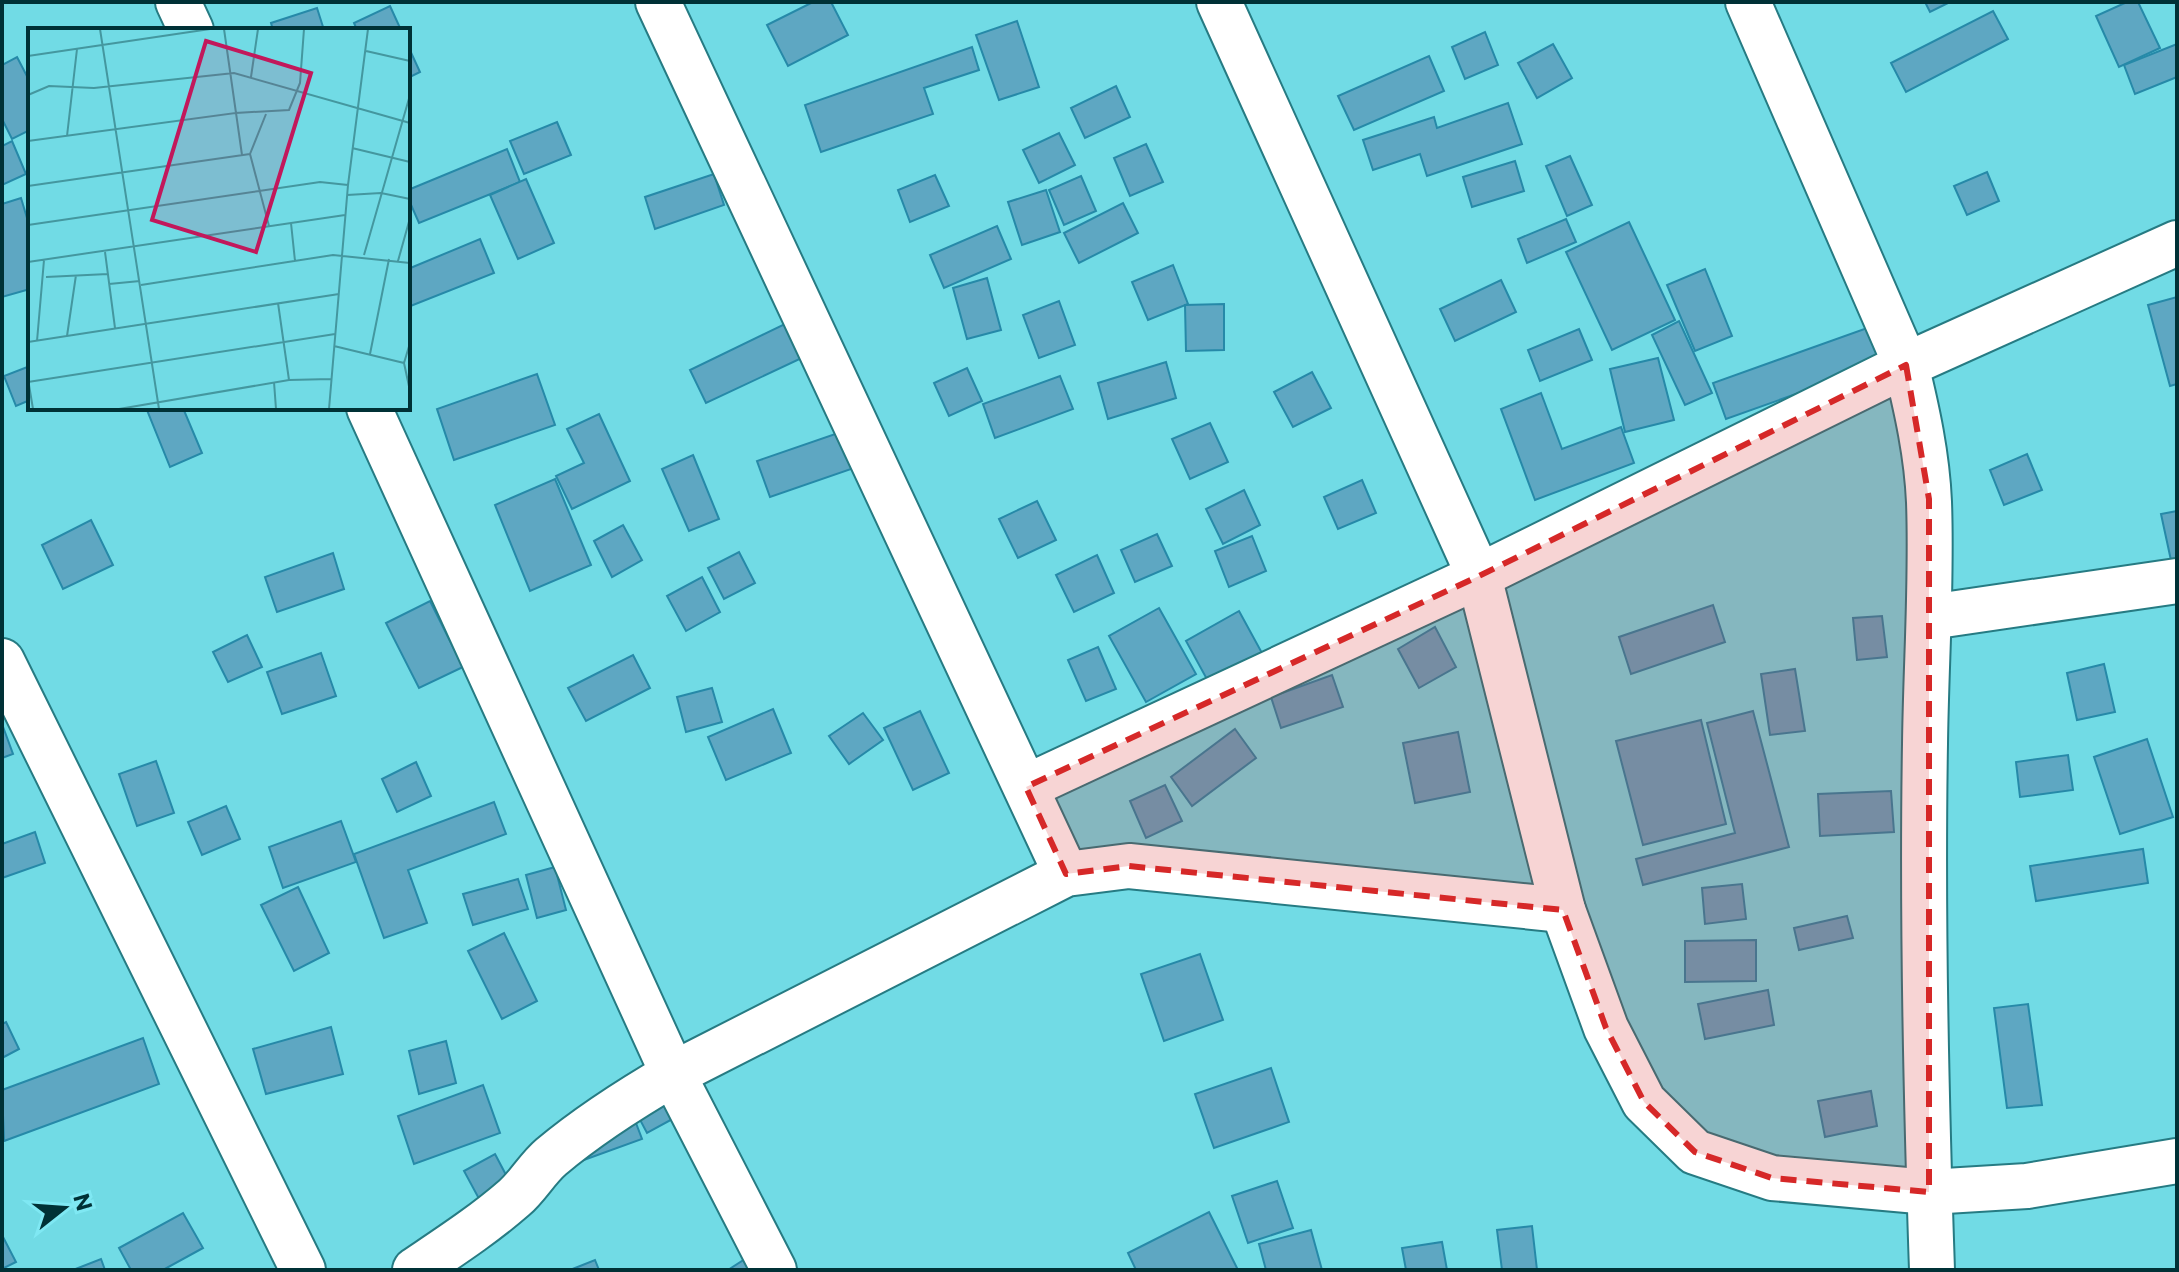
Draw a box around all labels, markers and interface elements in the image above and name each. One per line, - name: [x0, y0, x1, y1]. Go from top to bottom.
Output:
- inset map: [28, 28, 410, 410]
- north arrow: [24, 1168, 104, 1248]
- text: N: [68, 1190, 99, 1214]

